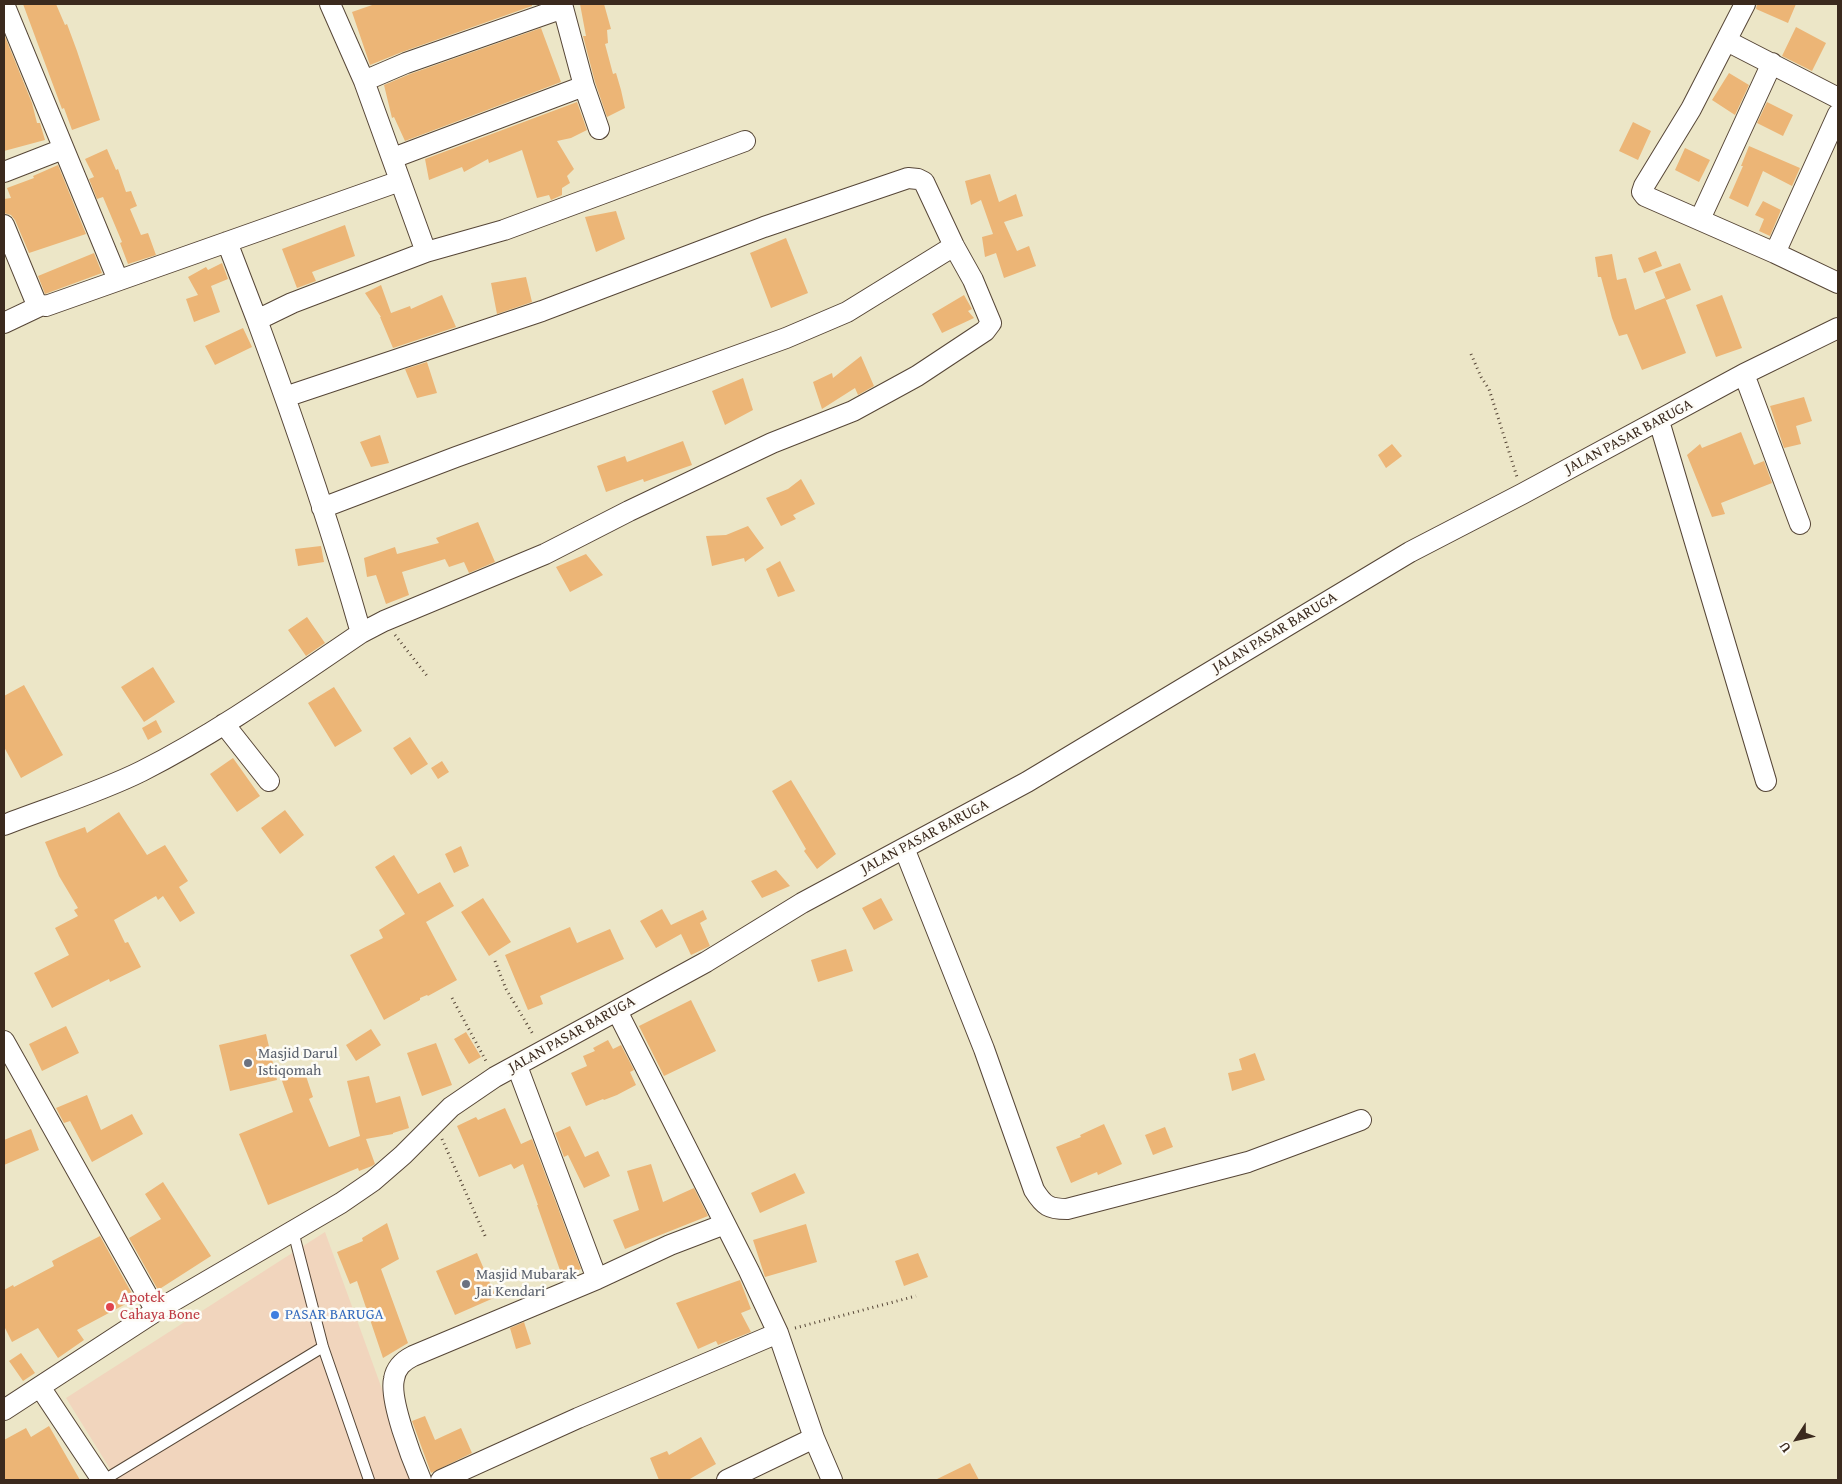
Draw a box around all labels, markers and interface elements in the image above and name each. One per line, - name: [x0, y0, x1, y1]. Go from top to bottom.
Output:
- street label: JALAN PASAR BARUGA: [1562, 396, 1696, 478]
- street label: JALAN PASAR BARUGA: [1209, 589, 1341, 677]
- street label: JALAN PASAR BARUGA: [858, 796, 992, 878]
- street label: JALAN PASAR BARUGA: [506, 993, 638, 1077]
- place label: Masjid Darul Istiqomah: [258, 1045, 338, 1080]
- marker: Masjid Darul Istiqomah: [242, 1057, 254, 1069]
- place label: Masjid Mubarak Jai Kendari: [476, 1266, 577, 1301]
- marker: Masjid Mubarak Jai Kendari: [460, 1278, 472, 1290]
- place label: Apotek Cahaya Bone: [120, 1289, 200, 1324]
- marker: Apotek Cahaya Bone: [104, 1301, 116, 1313]
- place label: PASAR BARUGA: [285, 1306, 384, 1324]
- marker: PASAR BARUGA: [269, 1309, 281, 1321]
- north arrow: [1772, 1414, 1822, 1464]
- text: U: [1774, 1438, 1796, 1457]

